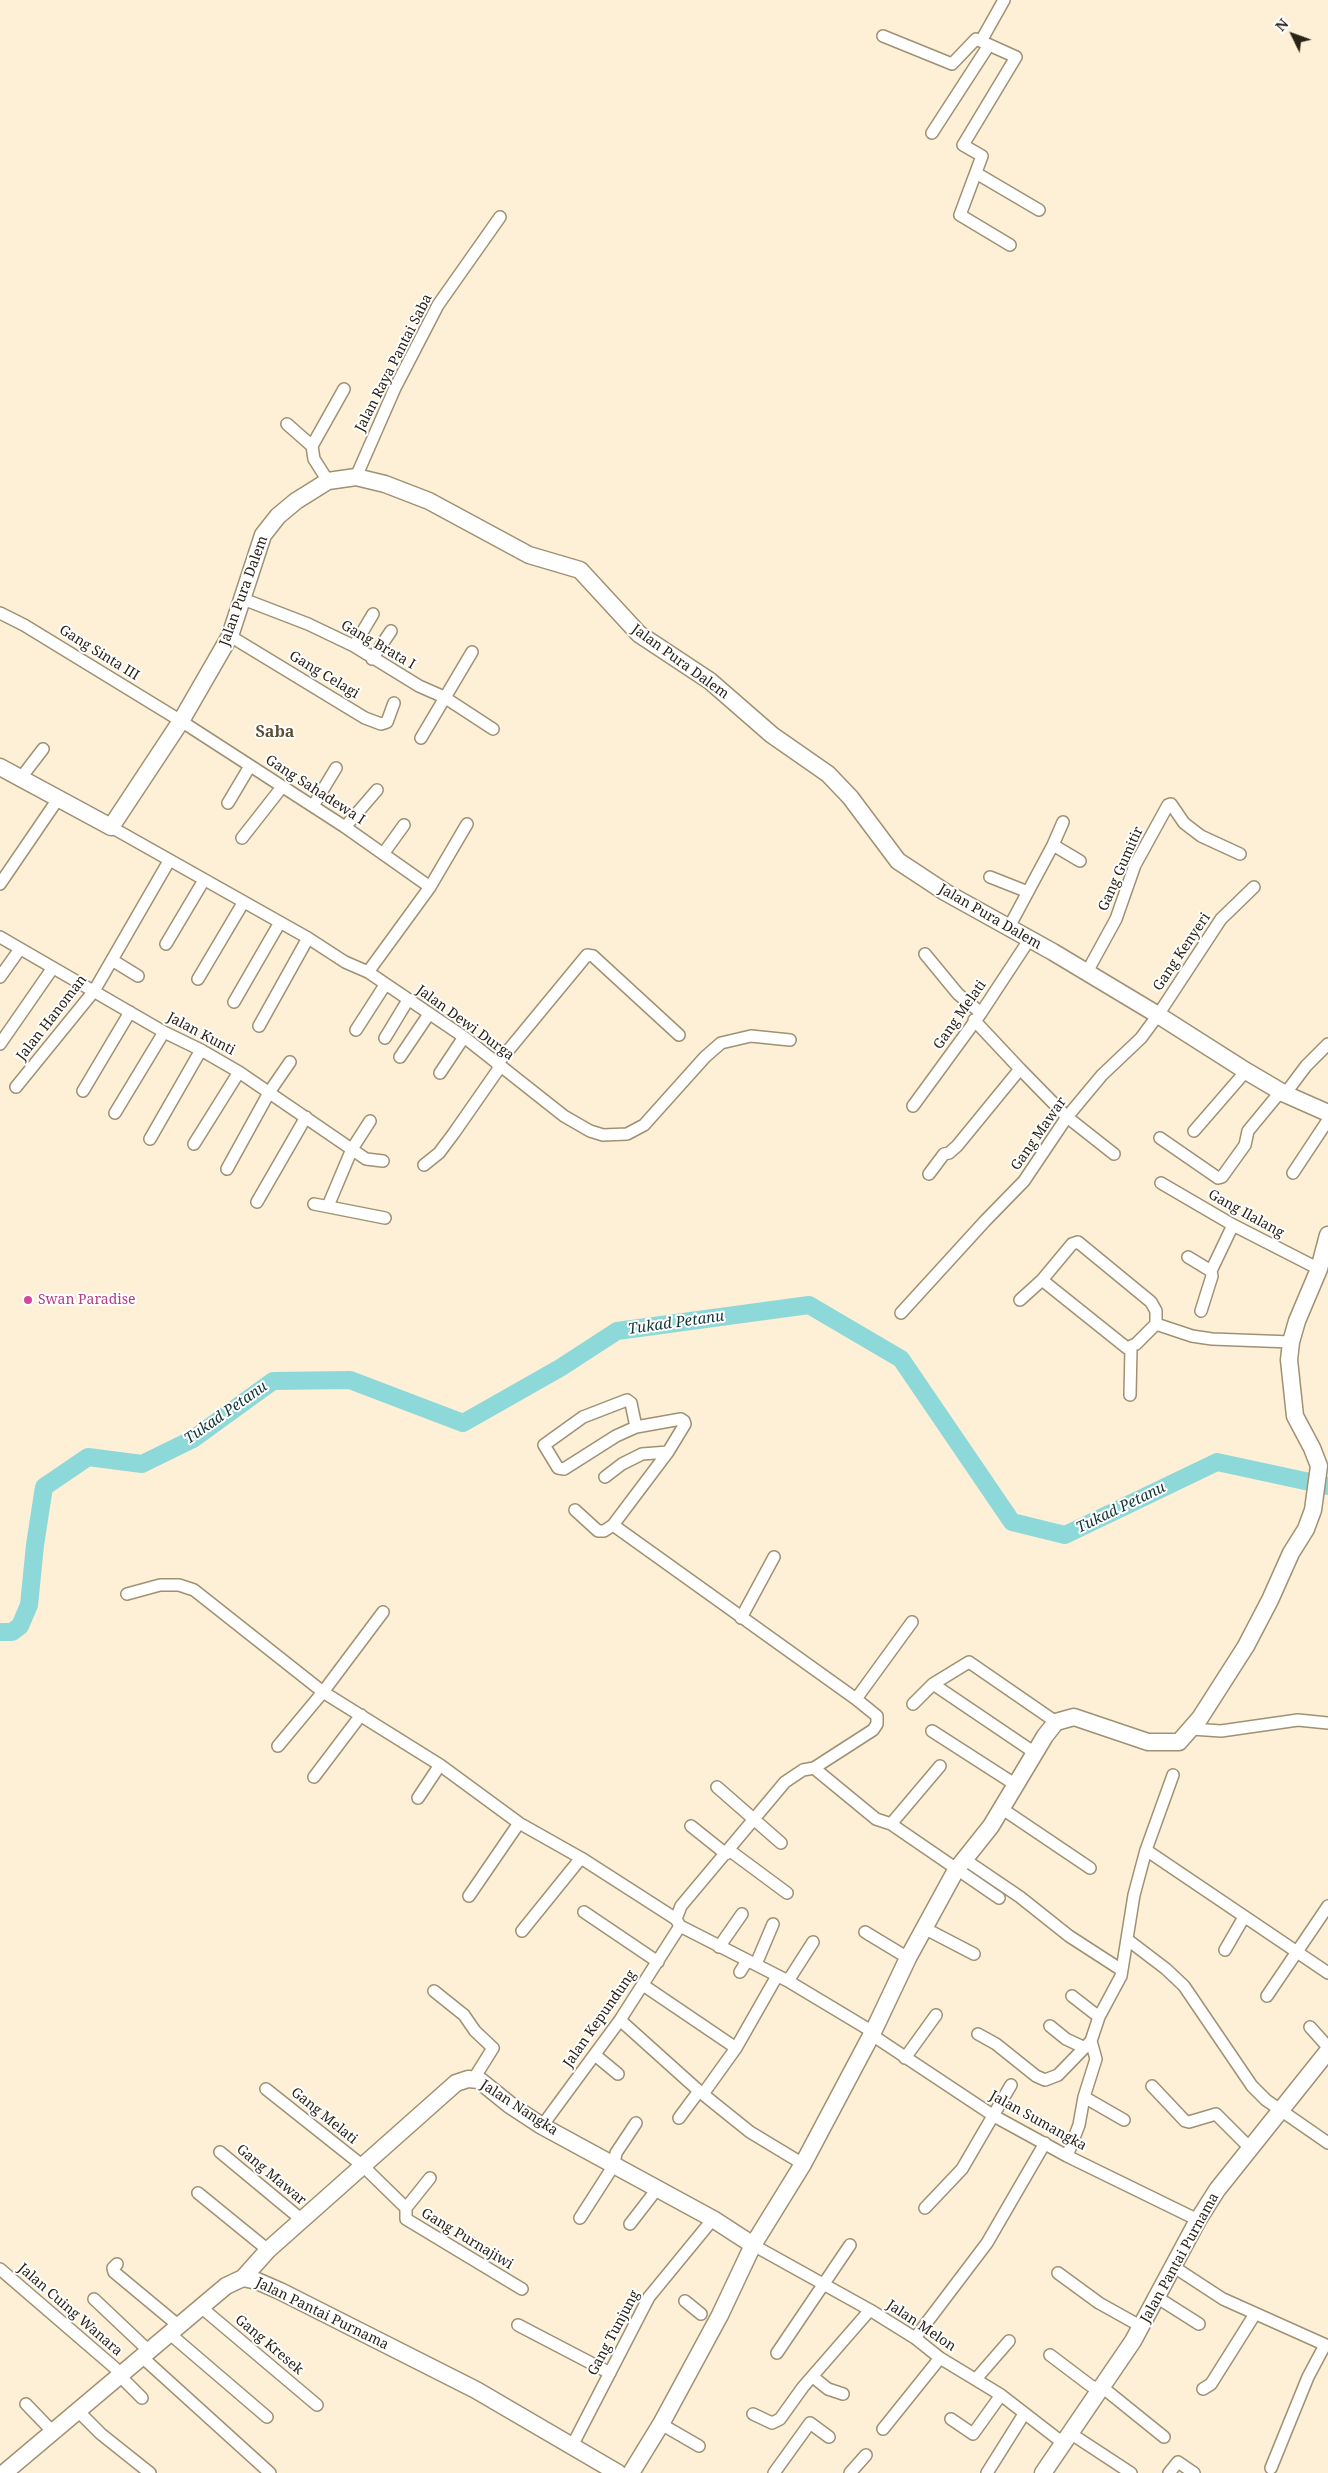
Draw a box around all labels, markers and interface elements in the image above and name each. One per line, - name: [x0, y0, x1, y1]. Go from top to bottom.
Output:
- north arrow: [1268, 10, 1318, 60]
- text: N: [1271, 14, 1292, 35]
- street label: Jalan Raya Pantai Saba: [352, 291, 436, 435]
- street label: Jalan Pura Dalem: [216, 534, 272, 648]
- street label: Gang Brata I: [338, 617, 418, 673]
- street label: Jalan Pura Dalem: [628, 621, 732, 703]
- street label: Gang Sinta III: [56, 622, 142, 684]
- street label: Gang Celagi: [286, 648, 362, 702]
- district label: Saba: [256, 722, 294, 742]
- street label: Gang Sahadewa I: [262, 752, 368, 828]
- street label: Gang Gumitir: [1095, 824, 1147, 914]
- street label: Jalan Pura Dalem: [936, 881, 1044, 953]
- street label: Gang Kenyeri: [1150, 910, 1214, 994]
- street label: Jalan Hanoman: [13, 972, 91, 1064]
- street label: Gang Melati: [930, 977, 990, 1053]
- street label: Jalan Dewi Durga: [413, 982, 517, 1064]
- street label: Jalan Kunti: [164, 1009, 238, 1059]
- street label: Gang Mawar: [1008, 1094, 1070, 1174]
- street label: Gang Ilalang: [1205, 1186, 1287, 1242]
- place label: Swan Paradise: [38, 1292, 136, 1308]
- marker: Swan Paradise: [22, 1294, 34, 1306]
- water label: Tukad Petanu: [627, 1307, 725, 1339]
- water label: Tukad Petanu: [181, 1378, 271, 1448]
- water label: Tukad Petanu: [1074, 1479, 1168, 1537]
- street label: Jalan Kepundung: [560, 1967, 640, 2071]
- street label: Jalan Nangka: [477, 2077, 561, 2139]
- street label: Gang Melati: [287, 2084, 361, 2148]
- street label: Jalan Sumangka: [987, 2087, 1089, 2155]
- street label: Gang Mawar: [233, 2141, 309, 2209]
- street label: Jalan Pantai Purnama: [1137, 2190, 1223, 2326]
- street label: Gang Purnajiwi: [418, 2205, 516, 2273]
- street label: Jalan Cuing Wanara: [14, 2260, 126, 2360]
- street label: Jalan Pantai Purnama: [253, 2274, 391, 2354]
- street label: Gang Tunjung: [584, 2287, 644, 2379]
- street label: Jalan Melon: [883, 2297, 959, 2355]
- street label: Gang Kresek: [231, 2312, 307, 2378]

